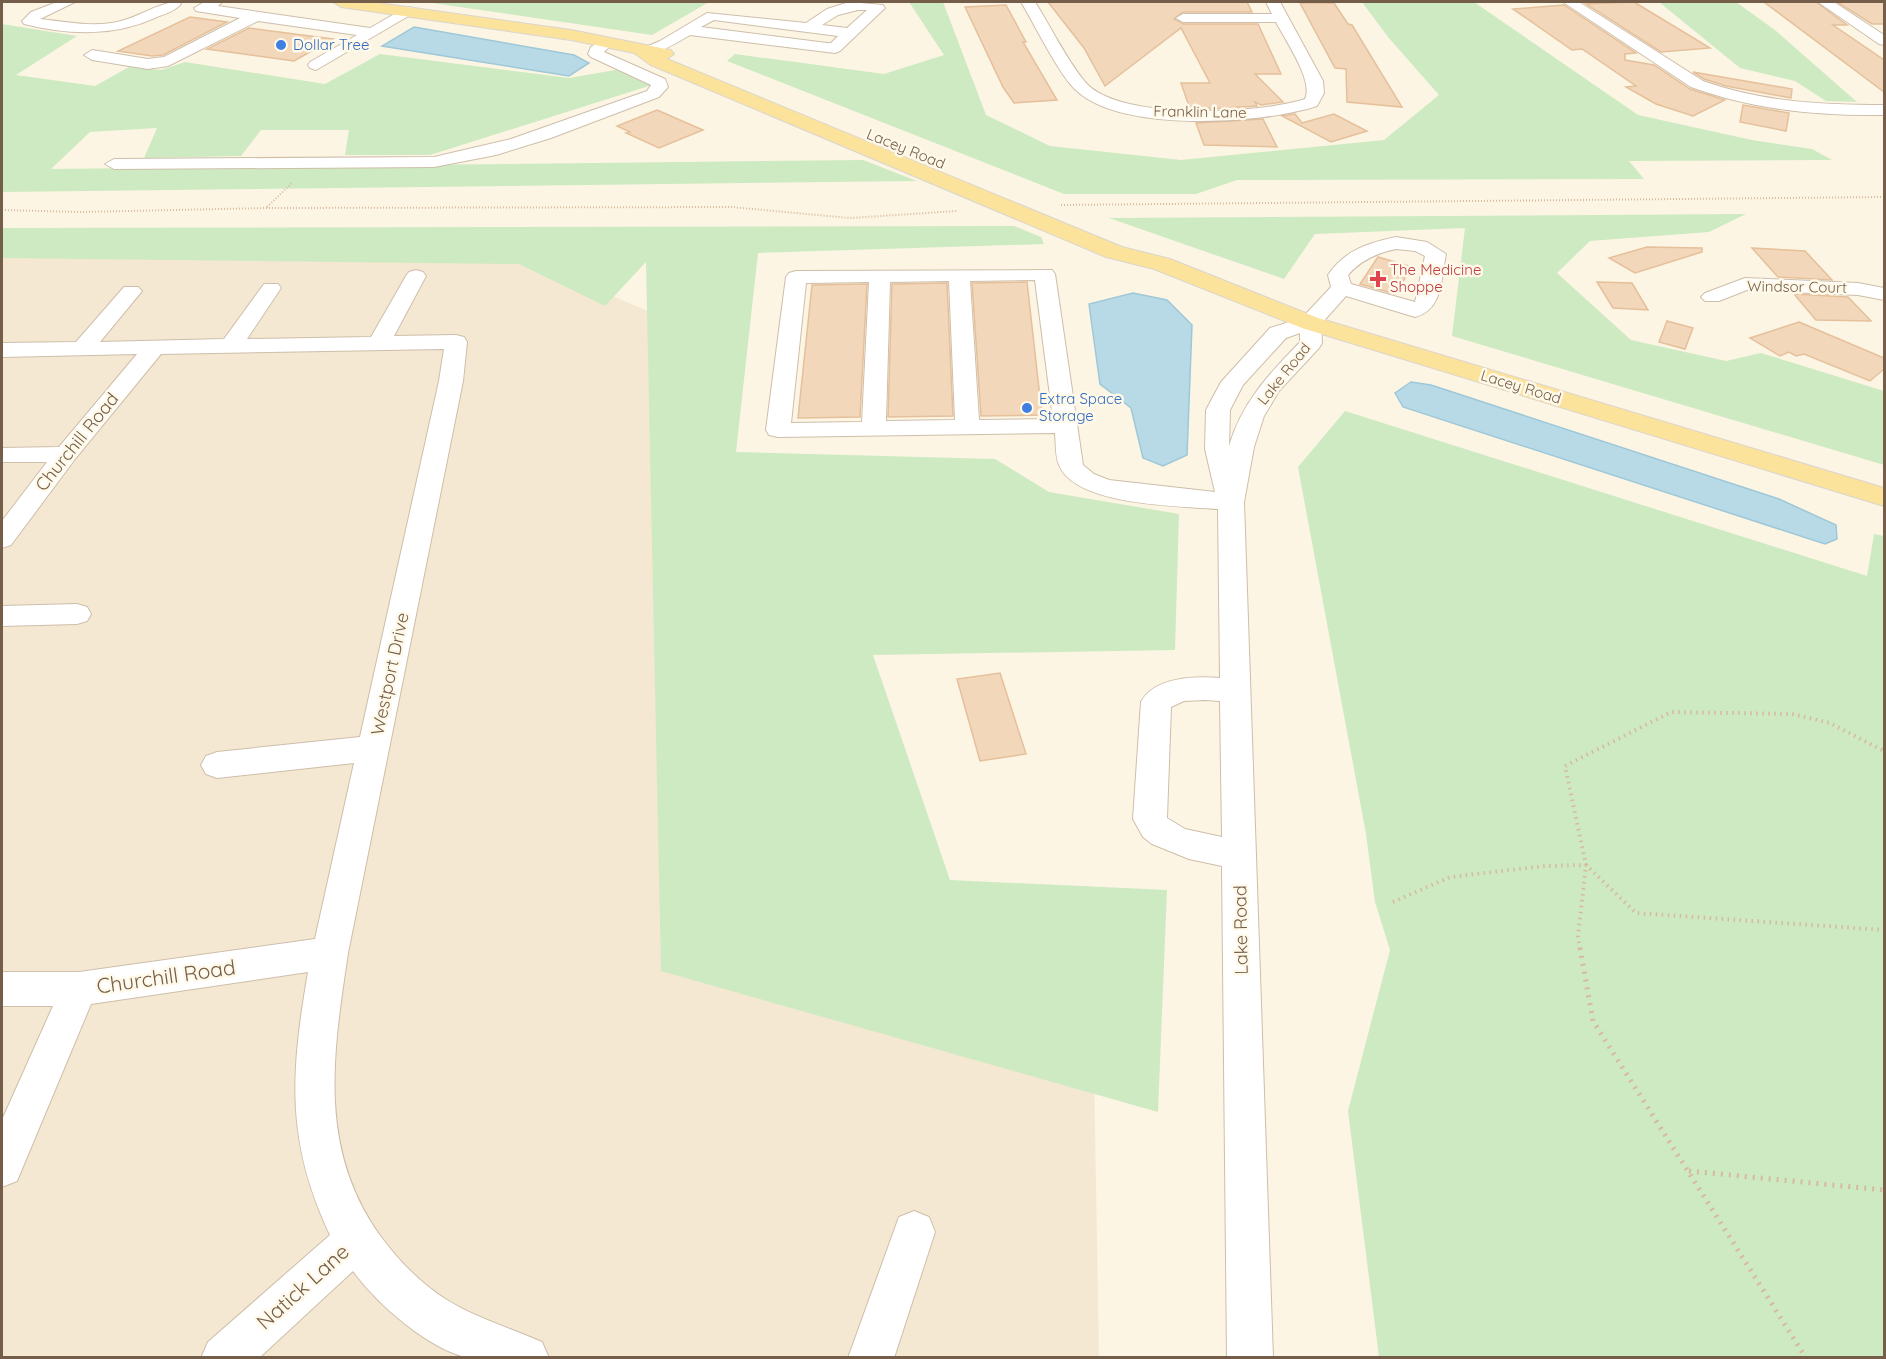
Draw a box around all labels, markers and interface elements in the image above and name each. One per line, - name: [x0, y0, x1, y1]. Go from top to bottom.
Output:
- place label: Dollar Tree: [293, 35, 369, 54]
- marker: Dollar Tree: [274, 38, 288, 52]
- street label: Franklin Lane: [1153, 101, 1247, 122]
- street label: Lacey Road: [864, 124, 948, 173]
- place label: The Medicine Shoppe: [1390, 260, 1481, 296]
- marker: The Medicine Shoppe: [1371, 272, 1385, 286]
- street label: Windsor Court: [1747, 276, 1847, 297]
- street label: Lake Road: [1253, 339, 1314, 409]
- street label: Lacey Road: [1479, 365, 1564, 408]
- street label: Churchill Road: [30, 388, 123, 496]
- place label: Extra Space Storage: [1039, 389, 1122, 425]
- marker: Extra Space Storage: [1020, 401, 1034, 415]
- street label: Westport Drive: [365, 610, 414, 737]
- street label: Lake Road: [1228, 885, 1253, 975]
- street label: Churchill Road: [95, 953, 237, 999]
- street label: Natick Lane: [251, 1238, 354, 1335]

